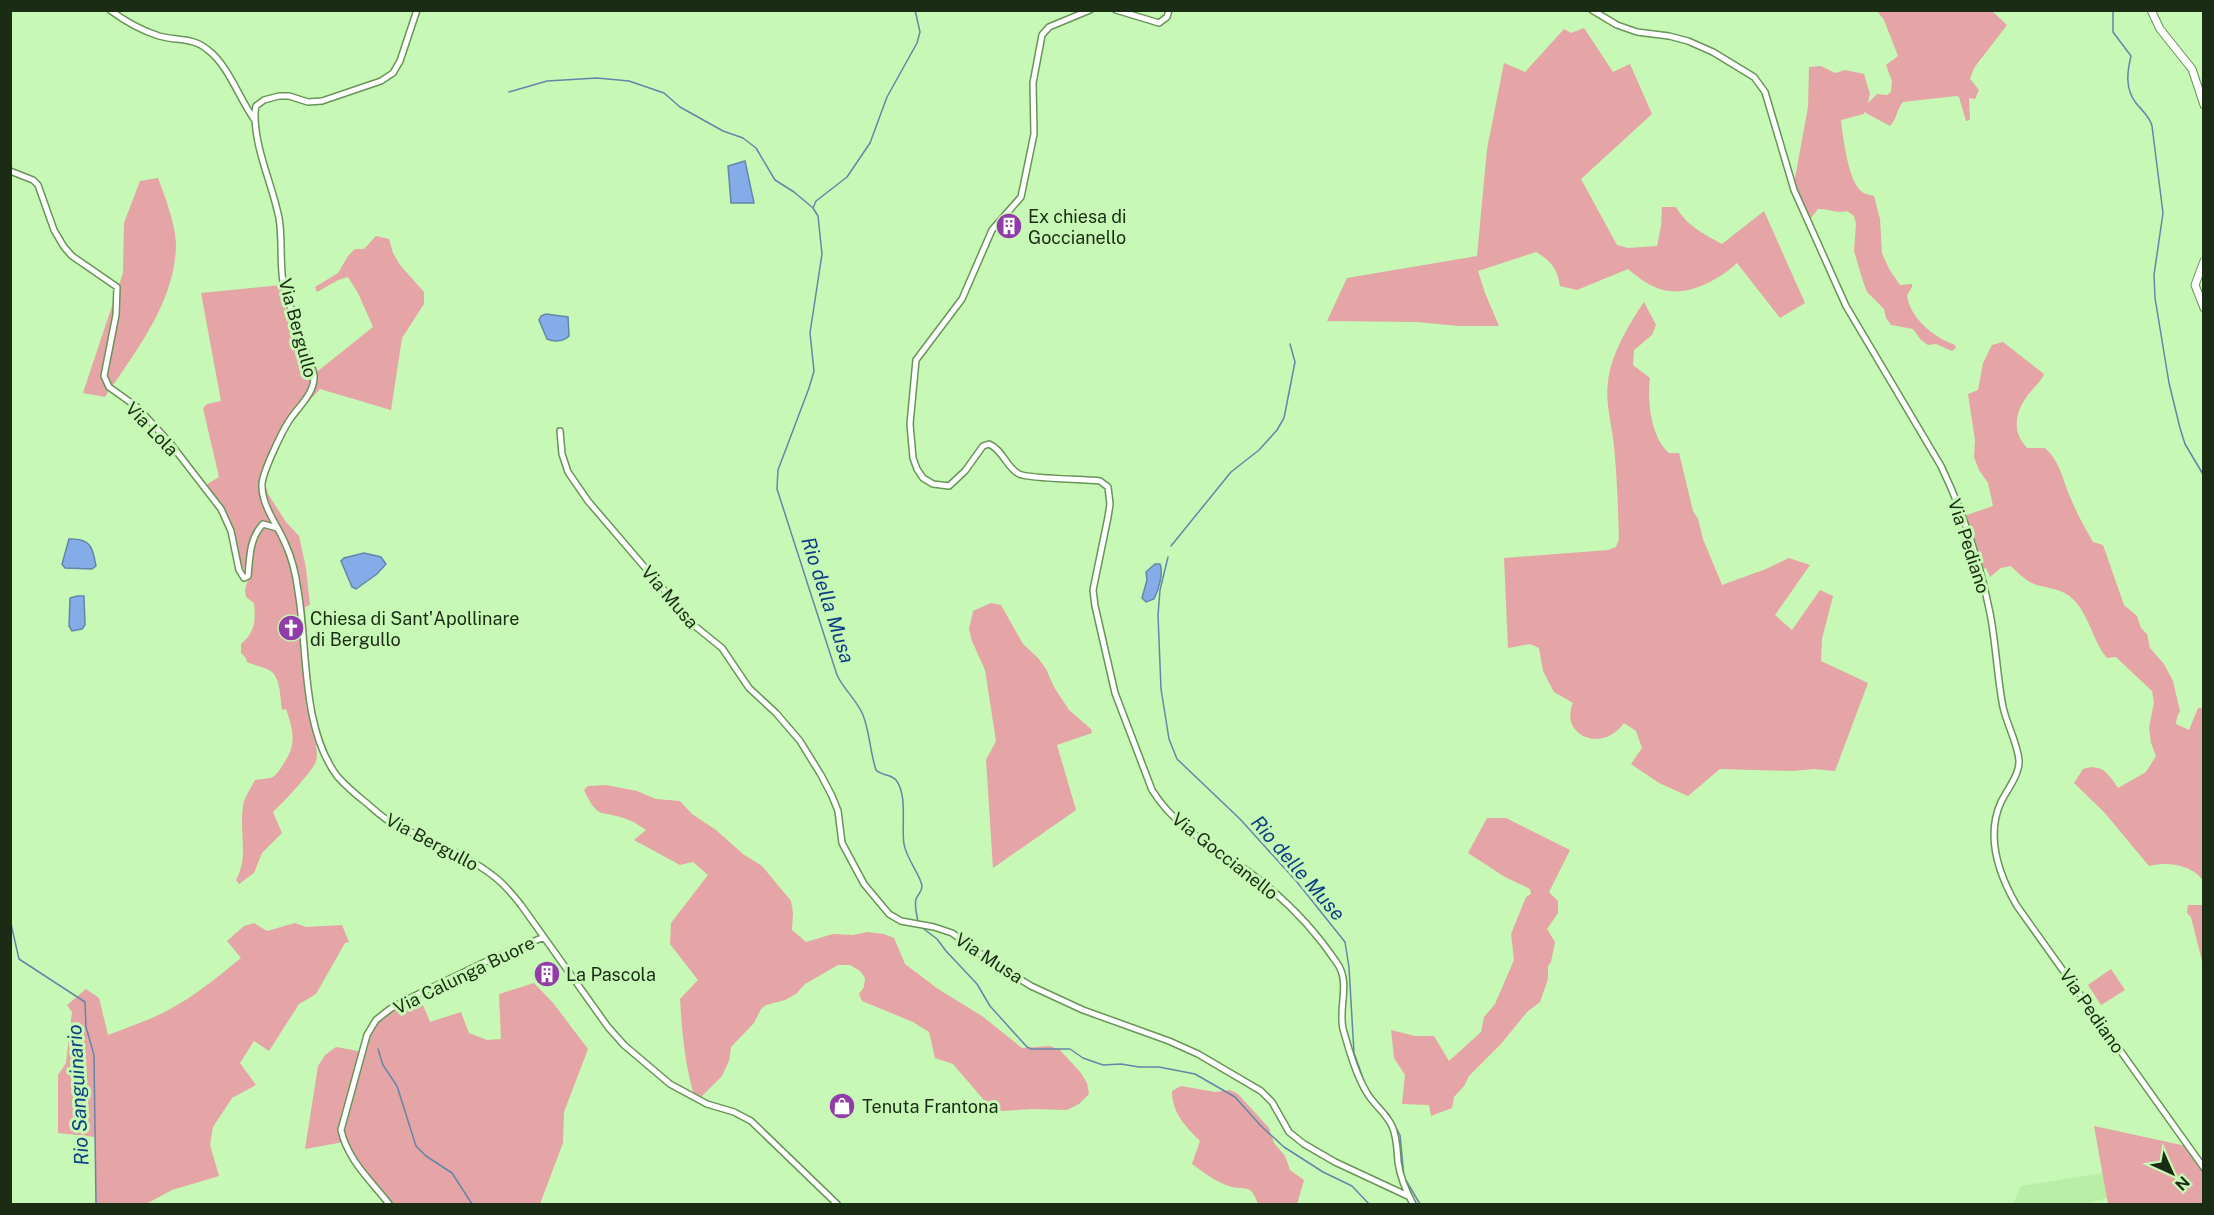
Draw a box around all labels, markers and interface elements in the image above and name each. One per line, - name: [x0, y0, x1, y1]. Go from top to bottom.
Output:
- place label: Ex chiesa di Goccianello: [1028, 206, 1126, 248]
- building icon: Ex chiesa di Goccianello: [994, 211, 1024, 241]
- street label: Via Bergullo: [275, 276, 321, 380]
- street label: Via Lola: [121, 398, 183, 460]
- street label: Via Pediano: [1944, 496, 1994, 596]
- water label: Rio della Musa: [796, 534, 860, 666]
- street label: Via Musa: [637, 561, 703, 633]
- place label: Chiesa di Sant'Apollinare di Bergullo: [310, 608, 520, 650]
- church icon: Chiesa di Sant'Apollinare di Bergullo: [276, 613, 306, 643]
- street label: Via Goccianello: [1168, 808, 1282, 904]
- street label: Via Bergullo: [382, 809, 482, 875]
- water label: Rio delle Muse: [1246, 811, 1350, 925]
- street label: Via Musa: [951, 928, 1027, 988]
- street label: Via Calunga Buore: [390, 932, 538, 1018]
- building icon: La Pascola: [532, 959, 562, 989]
- place label: La Pascola: [566, 964, 656, 985]
- street label: Via Pediano: [2055, 965, 2129, 1057]
- water label: Rio Sanguinario: [62, 1024, 94, 1166]
- shop icon: Tenuta Frantona: [827, 1091, 857, 1121]
- place label: Tenuta Frantona: [862, 1096, 998, 1117]
- north arrow: [2142, 1143, 2202, 1203]
- text: N: [2171, 1172, 2193, 1194]

